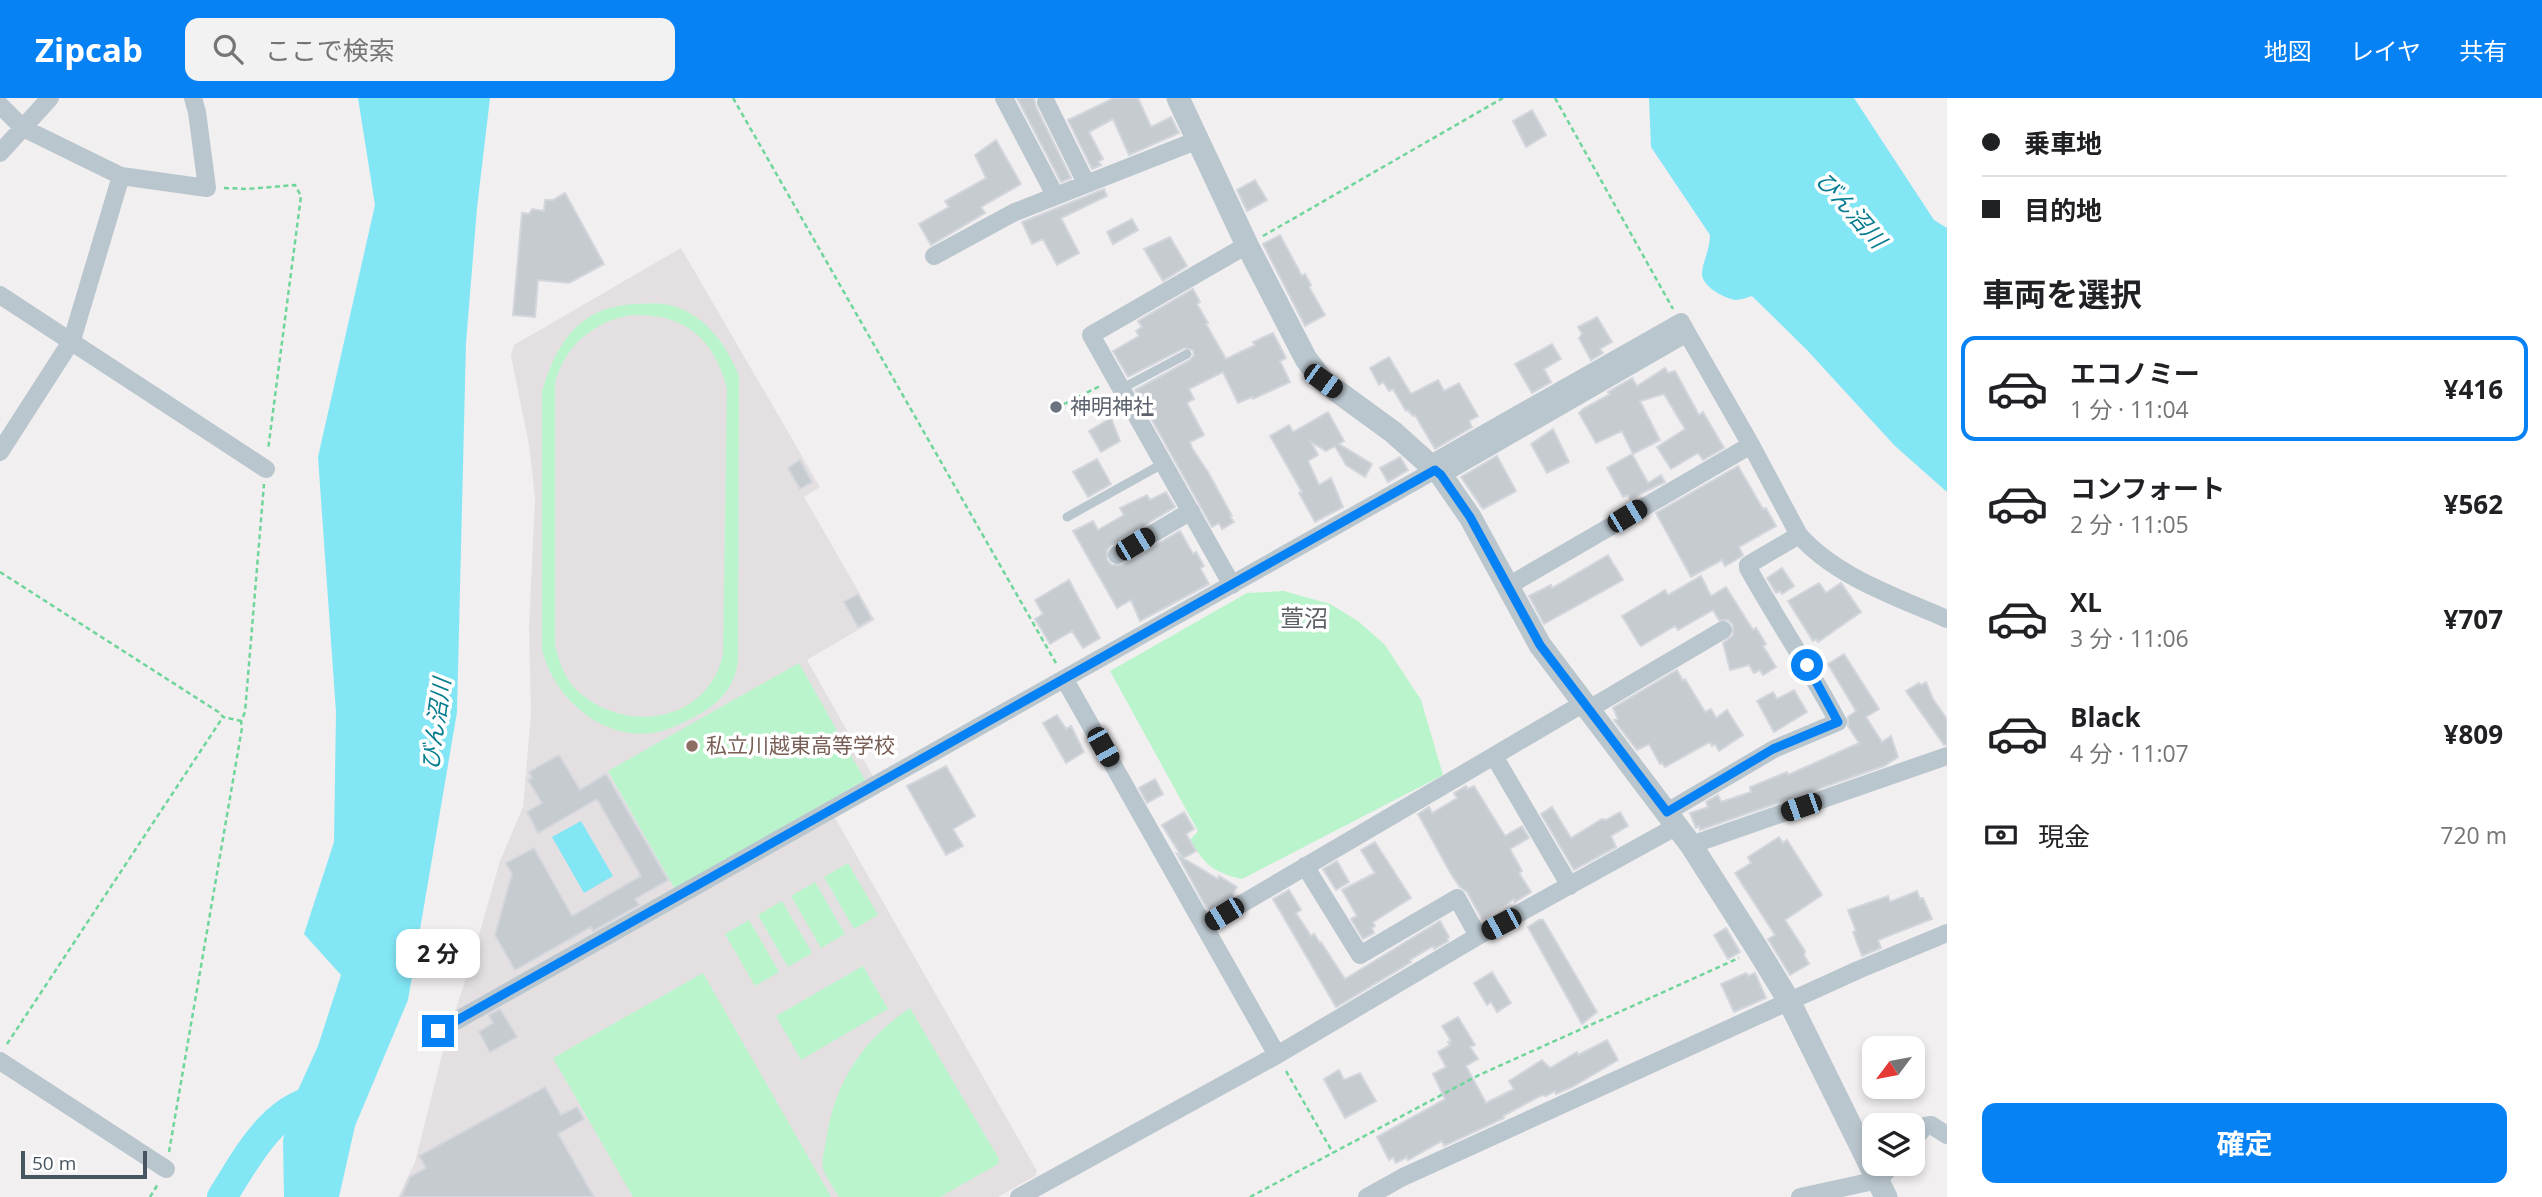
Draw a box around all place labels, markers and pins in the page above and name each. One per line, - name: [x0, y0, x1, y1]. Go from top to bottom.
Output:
- place label: 神明神社: [1070, 392, 1154, 420]
- marker: 神明神社: [1048, 399, 1064, 415]
- place label: 私立川越東高等学校: [706, 731, 895, 759]
- marker: 私立川越東高等学校: [684, 738, 700, 754]

